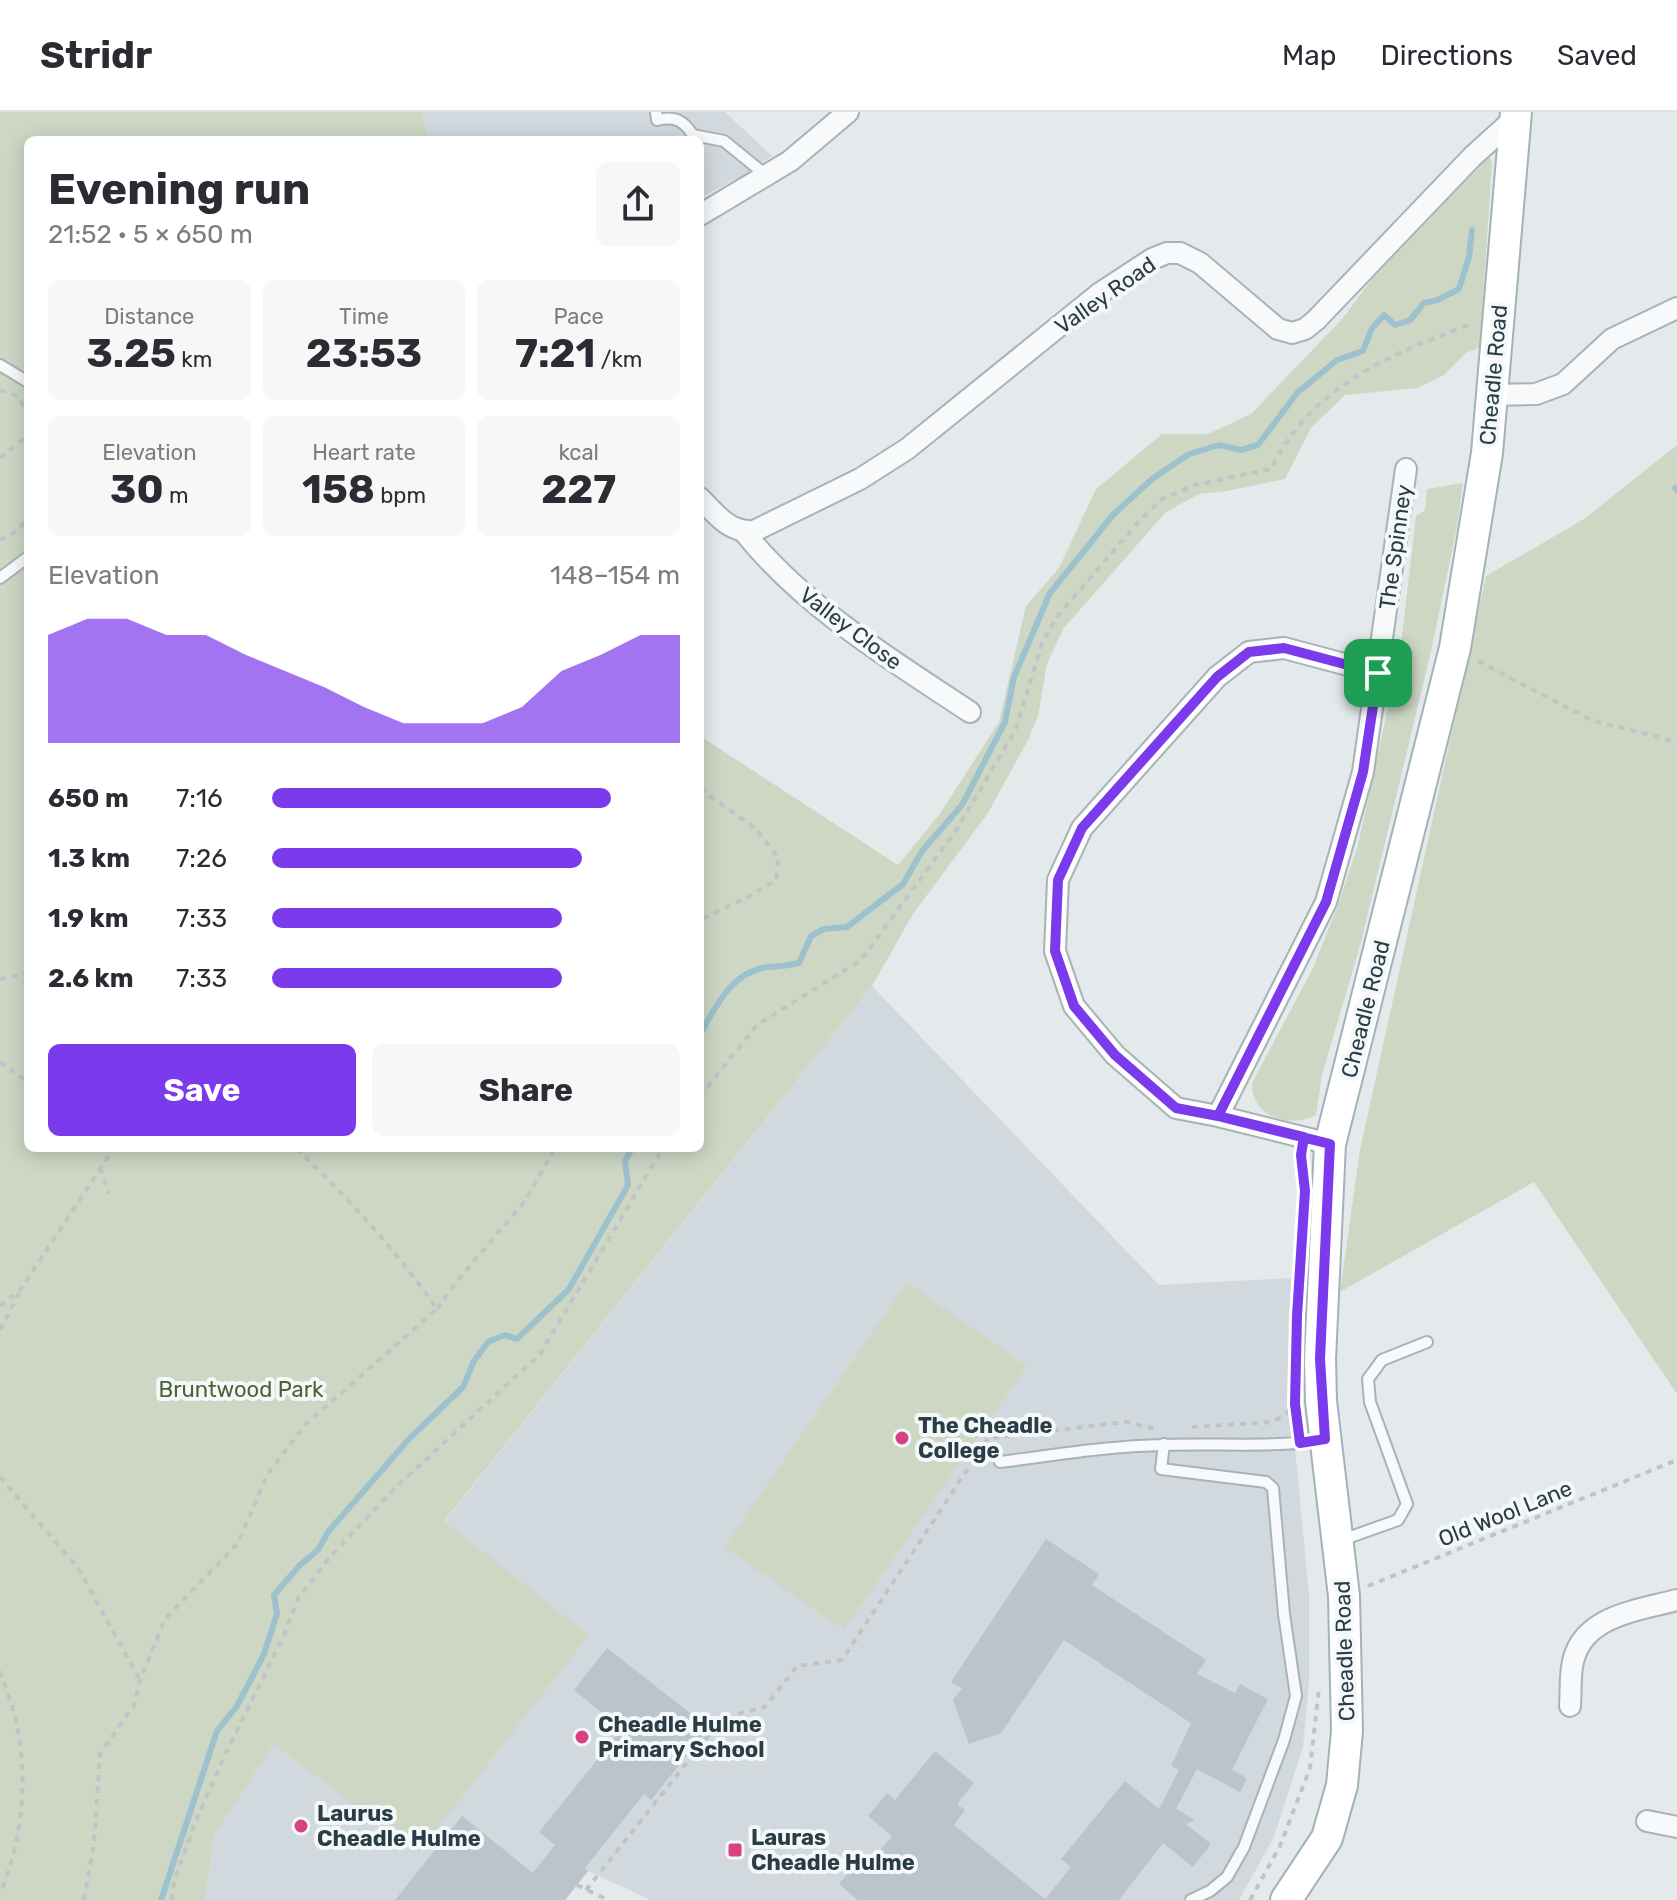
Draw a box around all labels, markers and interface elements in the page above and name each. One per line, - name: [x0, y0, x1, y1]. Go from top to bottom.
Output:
- text: Stridr: [40, 32, 152, 78]
- text: Map: [1282, 39, 1336, 72]
- text: Directions: [1380, 39, 1513, 72]
- text: Saved: [1557, 39, 1637, 72]
- button: share: [596, 162, 680, 246]
- text: Evening run: [48, 163, 310, 215]
- text: 21:52 · 5 × 650 m: [48, 219, 253, 250]
- street label: Valley Road: [1050, 251, 1161, 340]
- text: Distance: [104, 303, 194, 330]
- text: Time: [339, 303, 389, 330]
- text: Pace: [553, 303, 604, 330]
- street label: Cheadle Road: [1474, 304, 1513, 446]
- text: 3.25: [86, 330, 176, 377]
- text: 23:53: [306, 330, 422, 377]
- text: 7:21: [515, 330, 595, 377]
- text: km: [176, 346, 212, 373]
- text: /km: [595, 346, 642, 373]
- text: Elevation: [102, 439, 196, 466]
- text: Heart rate: [312, 439, 416, 466]
- text: kcal: [558, 439, 599, 466]
- text: 30: [110, 466, 164, 513]
- text: 158: [302, 466, 375, 513]
- text: 227: [541, 466, 616, 513]
- text: m: [164, 482, 189, 509]
- text: bpm: [375, 482, 426, 509]
- street label: The Spinney: [1373, 483, 1418, 611]
- text: Elevation: [48, 560, 159, 591]
- text: 148–154 m: [550, 560, 680, 591]
- street label: Valley Close: [794, 581, 907, 676]
- pin: [1344, 639, 1412, 707]
- icon: arrive: [1356, 651, 1400, 695]
- text: 650 m: [48, 783, 129, 814]
- text: 7:16: [176, 783, 223, 814]
- text: 1.3 km: [48, 843, 130, 874]
- text: 7:26: [176, 843, 227, 874]
- text: 1.9 km: [48, 903, 129, 934]
- text: 7:33: [176, 903, 227, 934]
- street label: Cheadle Road: [1335, 938, 1396, 1081]
- text: 2.6 km: [48, 963, 134, 994]
- text: 7:33: [176, 963, 227, 994]
- button: Save: [48, 1044, 356, 1136]
- button: Share: [372, 1044, 680, 1136]
- park label: Bruntwood Park: [159, 1376, 324, 1403]
- place label: The Cheadle College: [918, 1412, 1053, 1464]
- marker: The Cheadle College: [893, 1429, 911, 1447]
- street label: Old Wool Lane: [1434, 1474, 1576, 1553]
- street label: Cheadle Road: [1329, 1580, 1360, 1722]
- place label: Cheadle Hulme Primary School: [598, 1711, 765, 1763]
- marker: Cheadle Hulme Primary School: [573, 1728, 591, 1746]
- place label: Laurus Cheadle Hulme: [317, 1800, 481, 1852]
- marker: Laurus Cheadle Hulme: [292, 1817, 310, 1835]
- place label: Lauras Cheadle Hulme: [751, 1824, 915, 1876]
- marker: Lauras Cheadle Hulme: [726, 1841, 744, 1859]

